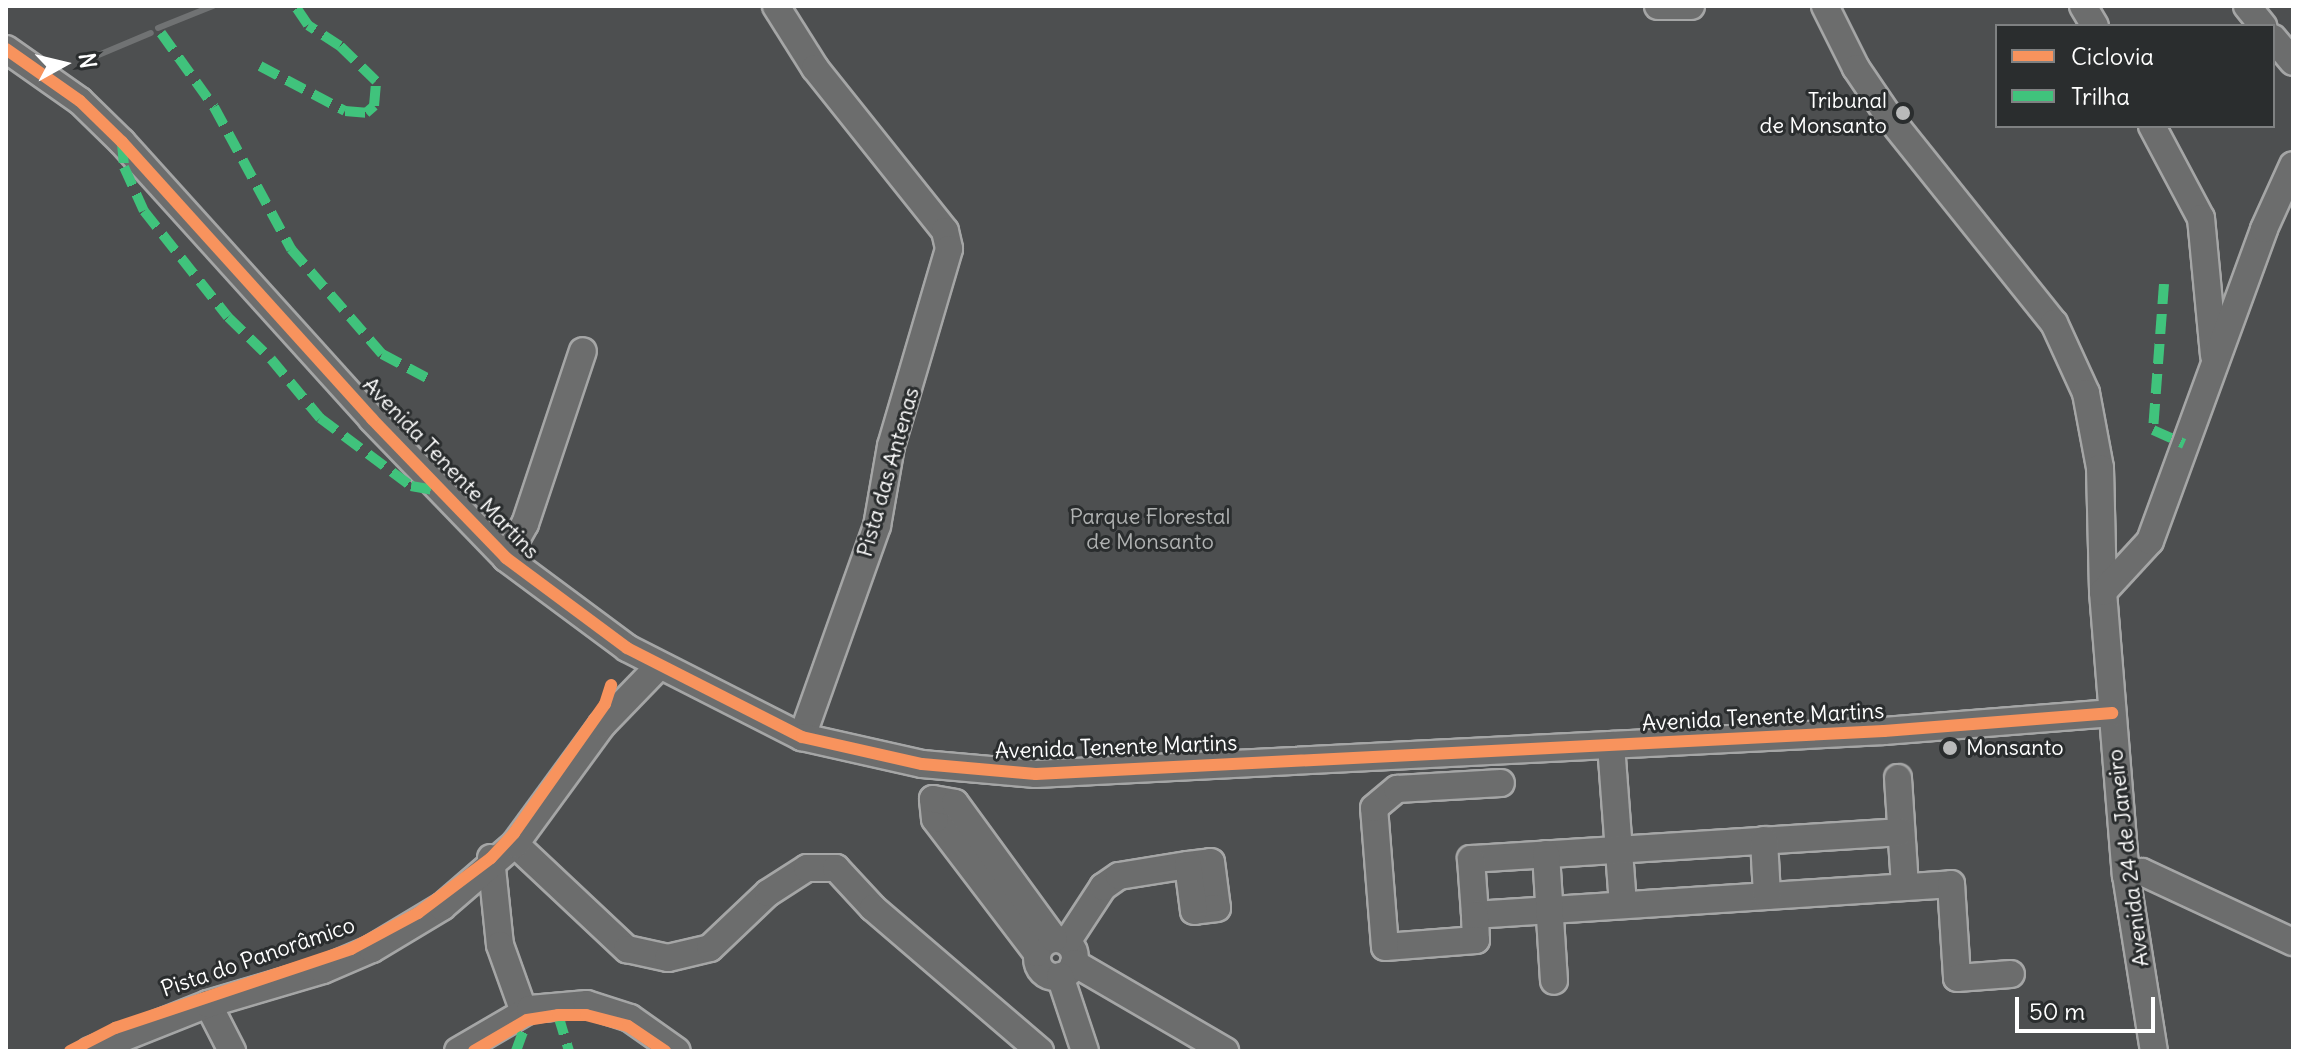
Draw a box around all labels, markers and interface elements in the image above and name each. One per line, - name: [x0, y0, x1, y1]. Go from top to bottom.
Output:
- north arrow: [24, 24, 104, 104]
- legend: [1995, 24, 2275, 128]
- text: Ciclovia: [2071, 41, 2154, 71]
- text: N: [73, 51, 103, 70]
- text: Trilha: [2071, 81, 2130, 111]
- place label: Tribunal de Monsanto: [1759, 87, 1887, 138]
- marker: Tribunal de Monsanto: [1894, 104, 1912, 122]
- street label: Avenida Tenente Martins: [357, 372, 545, 564]
- street label: Pista das Antenas: [851, 384, 925, 560]
- park label: Parque Florestal de Monsanto: [1070, 503, 1230, 554]
- street label: Avenida Tenente Martins: [1641, 697, 1885, 737]
- street label: Avenida Tenente Martins: [994, 730, 1238, 764]
- place label: Monsanto: [1966, 735, 2064, 761]
- marker: Monsanto: [1941, 739, 1959, 757]
- street label: Avenida 24 de Janeiro: [2102, 748, 2154, 968]
- street label: Pista do Panorâmico: [158, 911, 358, 1003]
- scale bar: [2019, 981, 2159, 1031]
- text: 50 m: [2029, 996, 2085, 1026]

